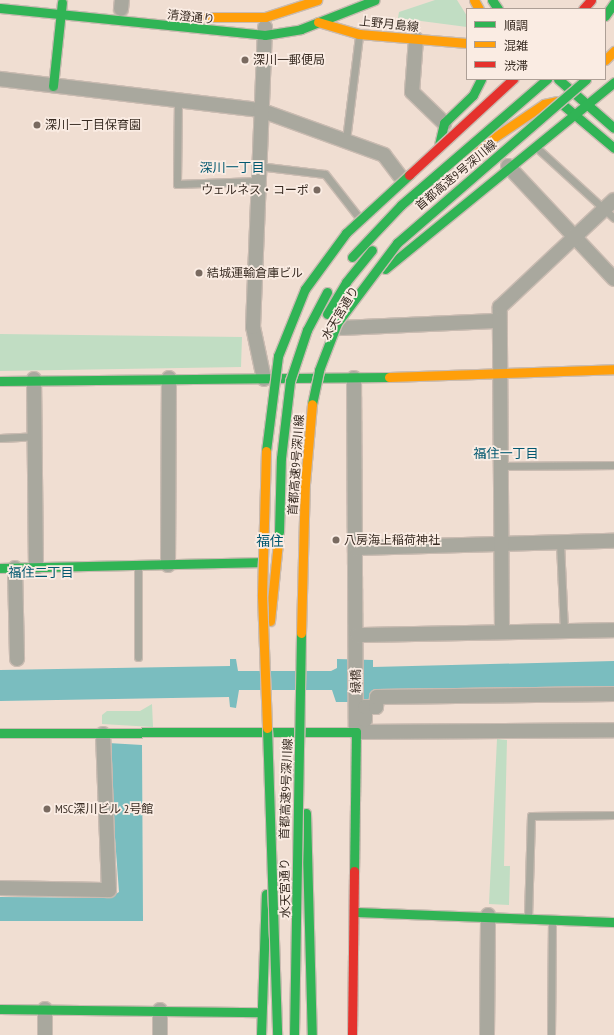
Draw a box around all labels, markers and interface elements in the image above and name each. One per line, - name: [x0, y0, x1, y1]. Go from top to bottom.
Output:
- street label: 清澄通り: [166, 7, 216, 27]
- legend: [466, 8, 606, 80]
- street label: 上野月島線: [358, 14, 420, 34]
- text: 順調: [504, 18, 528, 33]
- text: 混雑: [504, 38, 528, 53]
- place label: 深川一郵便局: [253, 53, 325, 67]
- marker: 深川一郵便局: [240, 55, 250, 65]
- text: 渋滞: [504, 58, 528, 73]
- place label: 深川一丁目保育園: [45, 118, 141, 132]
- marker: 深川一丁目保育園: [32, 120, 42, 130]
- street label: 首都高速9号深川線: [413, 137, 499, 213]
- district label: 深川一丁目: [200, 160, 264, 176]
- place label: ウェルネス・コーポ: [201, 183, 309, 197]
- marker: ウェルネス・コーポ: [312, 185, 322, 195]
- place label: 結城運輸倉庫ビル: [207, 266, 303, 280]
- marker: 結城運輸倉庫ビル: [194, 268, 204, 278]
- street label: 水天宮通り: [318, 284, 362, 342]
- street label: 首都高速9号深川線: [285, 414, 307, 516]
- district label: 福住一丁目: [474, 446, 538, 462]
- district label: 福住: [256, 533, 284, 549]
- place label: 八房海上稲荷神社: [344, 533, 440, 547]
- marker: 八房海上稲荷神社: [331, 535, 341, 545]
- district label: 福住二丁目: [9, 565, 73, 581]
- street label: 緑橋: [349, 669, 363, 693]
- street label: 首都高速9号深川線: [277, 738, 295, 840]
- place label: MSC深川ビル 2号館: [55, 802, 153, 816]
- marker: MSC深川ビル 2号館: [42, 804, 52, 814]
- street label: 水天宮通り: [277, 858, 293, 918]

